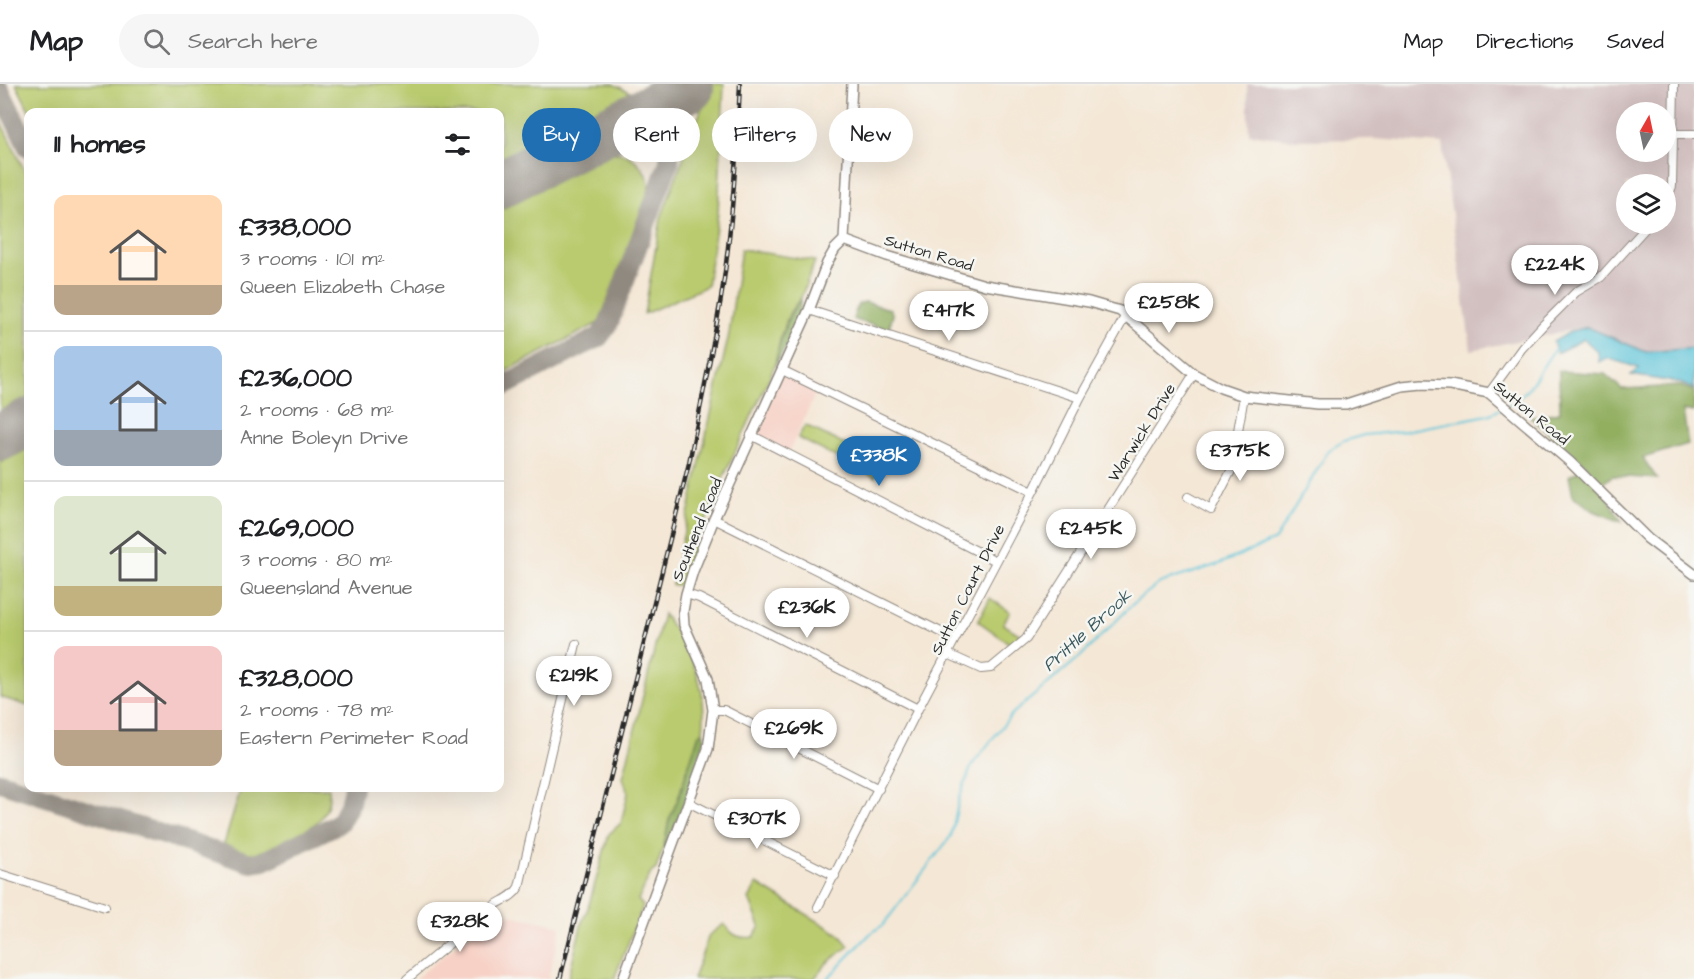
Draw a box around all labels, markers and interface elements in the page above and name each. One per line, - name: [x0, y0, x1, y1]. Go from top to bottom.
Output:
- search box: [119, 14, 539, 68]
- text: Map: [30, 22, 83, 61]
- icon: search: [140, 25, 173, 58]
- text: Search here: [188, 26, 318, 57]
- text: Map: [1403, 27, 1443, 56]
- text: Directions: [1476, 27, 1574, 56]
- text: Saved: [1607, 27, 1664, 56]
- north arrow: [1616, 102, 1676, 162]
- map controls: [1616, 102, 1676, 234]
- chip: Buy: [522, 108, 601, 162]
- chip: Rent: [613, 108, 700, 162]
- chip: Filters: [712, 108, 817, 162]
- chip: New: [829, 108, 913, 162]
- text: 11 homes: [54, 126, 146, 162]
- icon: filters: [441, 128, 474, 161]
- button: layers: [1616, 174, 1676, 234]
- text: £338,000: [240, 209, 351, 245]
- icon: home: [102, 219, 174, 291]
- street label: Sutton Road: [882, 229, 976, 277]
- text: 3 rooms · 101 m²: [240, 245, 385, 273]
- pin: £224K: [1513, 245, 1597, 296]
- text: £224K: [1525, 250, 1585, 278]
- text: Queen Elizabeth Chase: [240, 273, 445, 301]
- pin: £258K: [1127, 283, 1211, 334]
- text: £258K: [1138, 288, 1200, 316]
- pin: £417K: [907, 291, 991, 342]
- text: £417K: [923, 296, 975, 324]
- text: £236,000: [240, 360, 352, 396]
- icon: home: [102, 370, 174, 442]
- street label: Sutton Road: [1489, 375, 1574, 450]
- street label: Warwick Drive: [1103, 379, 1181, 486]
- text: 2 rooms · 68 m²: [240, 396, 394, 424]
- text: Anne Boleyn Drive: [240, 424, 408, 452]
- pin: £375K: [1198, 431, 1282, 482]
- pin: £338K: [837, 436, 921, 487]
- text: £375K: [1210, 436, 1270, 464]
- text: £338K: [851, 441, 907, 469]
- street label: Southend Road: [666, 474, 728, 584]
- pin: £245K: [1049, 509, 1133, 560]
- text: £269,000: [240, 510, 354, 546]
- text: £245K: [1060, 514, 1122, 542]
- icon: home: [102, 520, 174, 592]
- street label: Sutton Court Drive: [926, 520, 1010, 658]
- text: 3 rooms · 80 m²: [240, 546, 393, 574]
- text: Queensland Avenue: [240, 574, 413, 602]
- water label: Prittle Brook: [1037, 583, 1138, 677]
- pin: £236K: [765, 588, 849, 639]
- text: £236K: [778, 593, 836, 621]
- pin: £219K: [532, 656, 616, 707]
- text: £328,000: [240, 660, 353, 696]
- text: £219K: [550, 661, 598, 689]
- icon: home: [102, 670, 174, 742]
- text: 2 rooms · 78 m²: [240, 696, 394, 724]
- pin: £269K: [752, 709, 836, 760]
- text: £269K: [765, 714, 823, 742]
- text: Eastern Perimeter Road: [240, 724, 468, 752]
- pin: £307K: [715, 799, 799, 850]
- text: £307K: [728, 804, 786, 832]
- pin: £328K: [418, 902, 502, 953]
- text: £328K: [431, 907, 489, 935]

